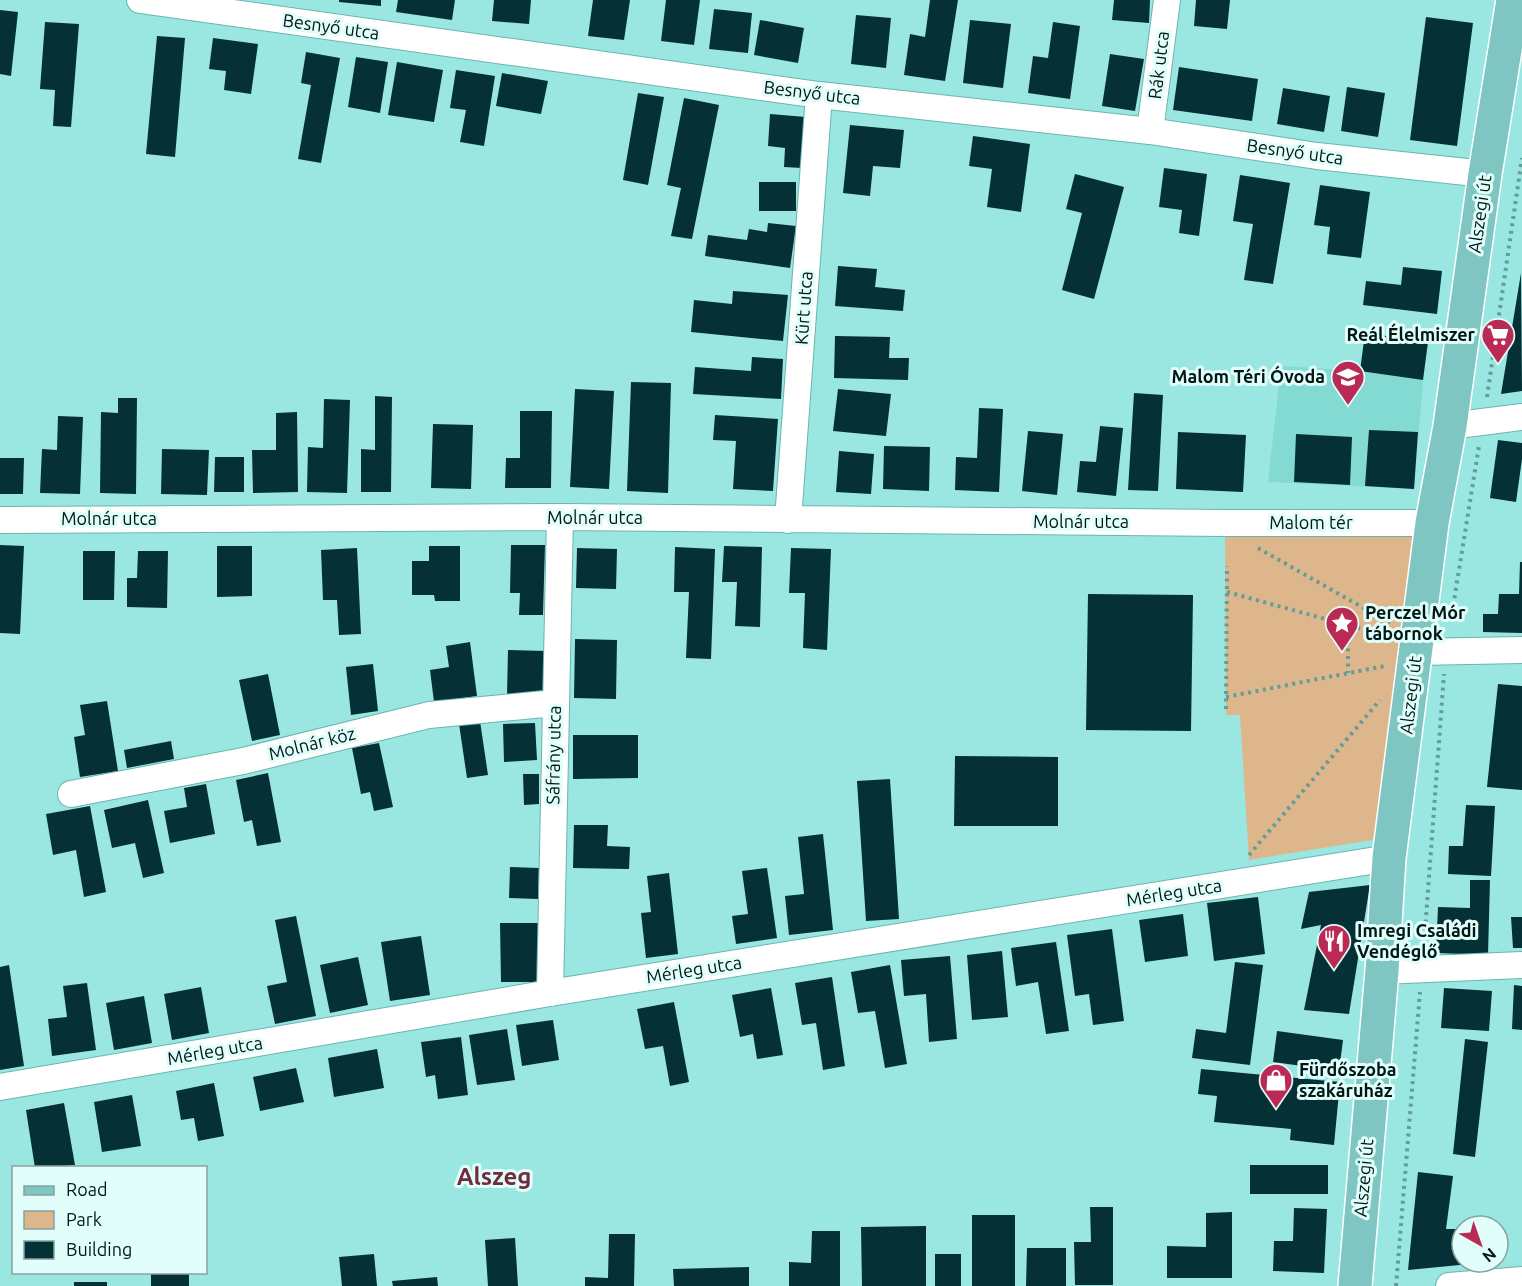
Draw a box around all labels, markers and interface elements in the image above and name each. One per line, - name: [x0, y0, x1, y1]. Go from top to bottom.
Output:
- street label: Besnyő utca: [281, 9, 381, 43]
- street label: Rák utca: [1144, 30, 1172, 100]
- street label: Besnyő utca: [763, 76, 862, 108]
- street label: Besnyő utca: [1245, 134, 1345, 168]
- street label: Alszegi út: [1464, 174, 1494, 254]
- street label: Kürt utca: [790, 270, 816, 346]
- supermarket icon: Reál Élelmiszer: [1480, 317, 1516, 364]
- place label: Reál Élelmiszer: [1346, 323, 1476, 344]
- school or university icon: Malom Téri Óvoda: [1330, 359, 1366, 406]
- place label: Malom Téri Óvoda: [1172, 365, 1325, 386]
- street label: Molnár utca: [547, 507, 643, 527]
- street label: Molnár utca: [61, 508, 157, 528]
- street label: Molnár utca: [1033, 511, 1129, 531]
- street label: Malom tér: [1269, 512, 1353, 532]
- place label: Perczel Mór tábornok: [1365, 602, 1466, 643]
- place icon: Perczel Mór tábornok: [1324, 605, 1360, 652]
- street label: Alszegi út: [1395, 655, 1425, 735]
- street label: Sáfrány utca: [542, 705, 564, 805]
- street label: Molnár köz: [266, 723, 357, 763]
- street label: Mérleg utca: [1125, 875, 1223, 909]
- place label: Imregi Családi Vendéglő: [1357, 920, 1477, 961]
- restaurant icon: Imregi Családi Vendéglő: [1316, 923, 1352, 970]
- street label: Mérleg utca: [645, 952, 743, 986]
- street label: Mérleg utca: [166, 1032, 264, 1068]
- place label: Fürdőszoba szakáruház: [1299, 1059, 1397, 1100]
- shop icon: Fürdőszoba szakáruház: [1258, 1062, 1294, 1109]
- street label: Alszegi út: [1350, 1138, 1376, 1218]
- district label: Alszeg: [457, 1163, 531, 1190]
- legend: [12, 1166, 207, 1274]
- text: Road: [66, 1179, 108, 1199]
- text: Park: [66, 1209, 102, 1229]
- north arrow: [1450, 1214, 1510, 1274]
- text: Building: [66, 1239, 132, 1259]
- text: N: [1479, 1245, 1500, 1266]

